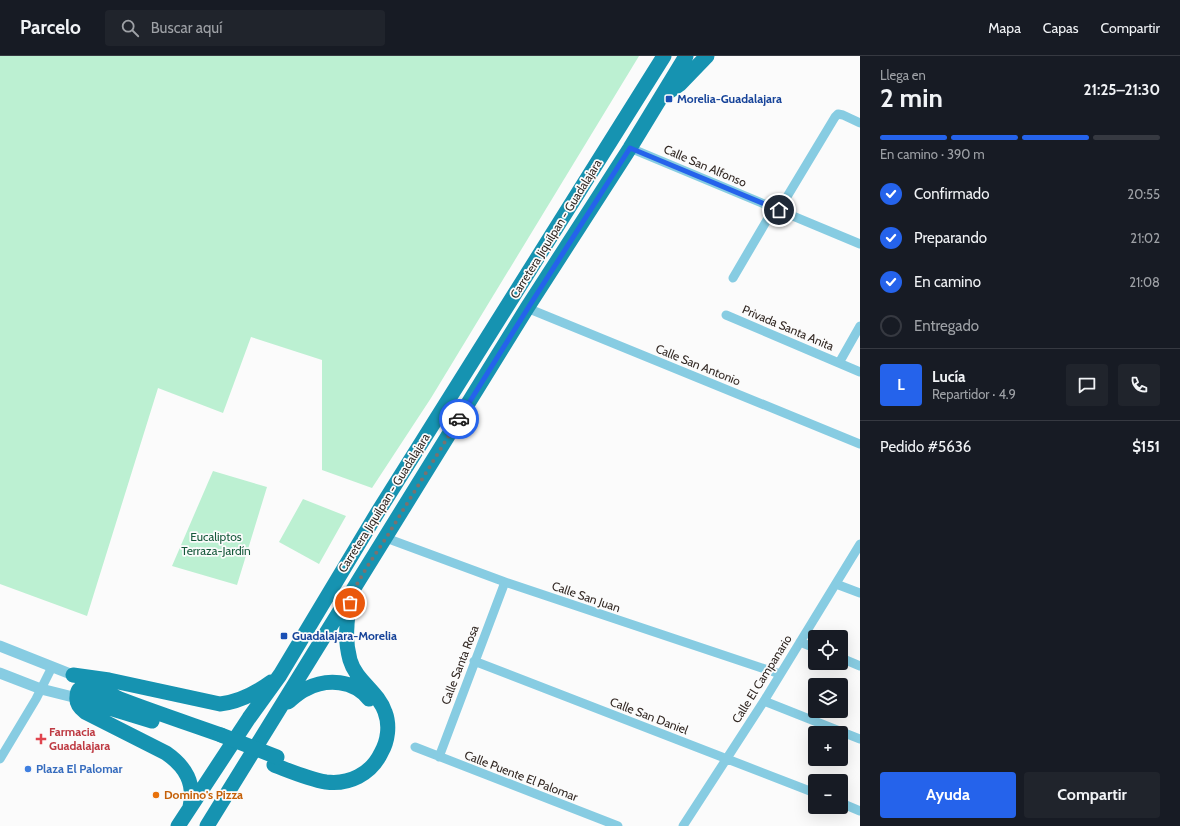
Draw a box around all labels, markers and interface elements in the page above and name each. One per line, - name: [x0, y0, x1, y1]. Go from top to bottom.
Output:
- search box: [105, 10, 385, 46]
- text: Parcelo: [20, 16, 81, 39]
- icon: search: [119, 17, 141, 39]
- text: Buscar aquí: [151, 19, 222, 37]
- text: Mapa: [988, 19, 1021, 37]
- text: Capas: [1043, 19, 1079, 37]
- text: Compartir: [1101, 19, 1160, 37]
- text: Llega en: [880, 67, 926, 83]
- text: 21:25–21:30: [1084, 81, 1160, 99]
- text: 2 min: [880, 82, 943, 114]
- place label: Morelia-Guadalajara: [677, 91, 782, 106]
- marker: Morelia-Guadalajara: [664, 94, 674, 104]
- street label: Calle San Alfonso: [661, 141, 749, 190]
- text: En camino · 390 m: [880, 146, 985, 162]
- street label: Carretera Jiquilpan - Guadalajara: [506, 156, 605, 301]
- icon: check: [880, 183, 902, 205]
- text: Confirmado: [914, 185, 989, 203]
- text: 20:55: [1127, 186, 1160, 202]
- pin: [762, 193, 796, 227]
- icon: home: [768, 199, 790, 221]
- icon: check: [880, 227, 902, 249]
- text: Preparando: [914, 229, 987, 247]
- text: 21:02: [1130, 230, 1160, 246]
- icon: check: [880, 271, 902, 293]
- text: En camino: [914, 273, 981, 291]
- text: 21:08: [1129, 274, 1160, 290]
- street label: Privada Santa Anita: [740, 301, 837, 354]
- text: Entregado: [914, 317, 979, 335]
- street label: Calle San Antonio: [654, 341, 743, 389]
- button: chat: [1066, 364, 1108, 406]
- button: phone: [1118, 364, 1160, 406]
- text: Lucía: [932, 368, 966, 386]
- text: L: [897, 376, 905, 394]
- text: Repartidor · 4.9: [932, 386, 1016, 402]
- courier: [439, 399, 479, 439]
- icon: car: [448, 408, 470, 430]
- street label: Carretera Jiquilpan - Guadalajara: [334, 430, 433, 575]
- text: Pedido #5636: [880, 438, 971, 456]
- text: $151: [1132, 438, 1160, 456]
- park label: Eucaliptos Terraza-Jardín: [181, 529, 251, 558]
- street label: Calle San Juan: [550, 578, 623, 615]
- pin: [333, 586, 367, 620]
- icon: bag: [339, 592, 361, 614]
- street label: Calle Santa Rosa: [438, 623, 482, 707]
- place label: Guadalajara-Morelia: [292, 628, 397, 643]
- map controls: [808, 630, 848, 814]
- button: locate: [808, 630, 848, 670]
- marker: Guadalajara-Morelia: [279, 631, 289, 641]
- street label: Calle El Campanario: [728, 631, 795, 726]
- button: layers: [808, 678, 848, 718]
- street label: Calle San Daniel: [608, 694, 690, 737]
- place label: Farmacia Guadalajara: [49, 724, 110, 753]
- button: +: [808, 726, 848, 766]
- marker: Farmacia Guadalajara: [36, 734, 46, 744]
- street label: Calle Puente El Palomar: [462, 747, 580, 804]
- place label: Plaza El Palomar: [36, 761, 123, 776]
- marker: Plaza El Palomar: [23, 764, 33, 774]
- button: Ayuda: [880, 772, 1016, 818]
- button: Compartir: [1024, 772, 1160, 818]
- button: −: [808, 774, 848, 814]
- place label: Domino's Pizza: [164, 787, 243, 802]
- marker: Domino's Pizza: [151, 790, 161, 800]

